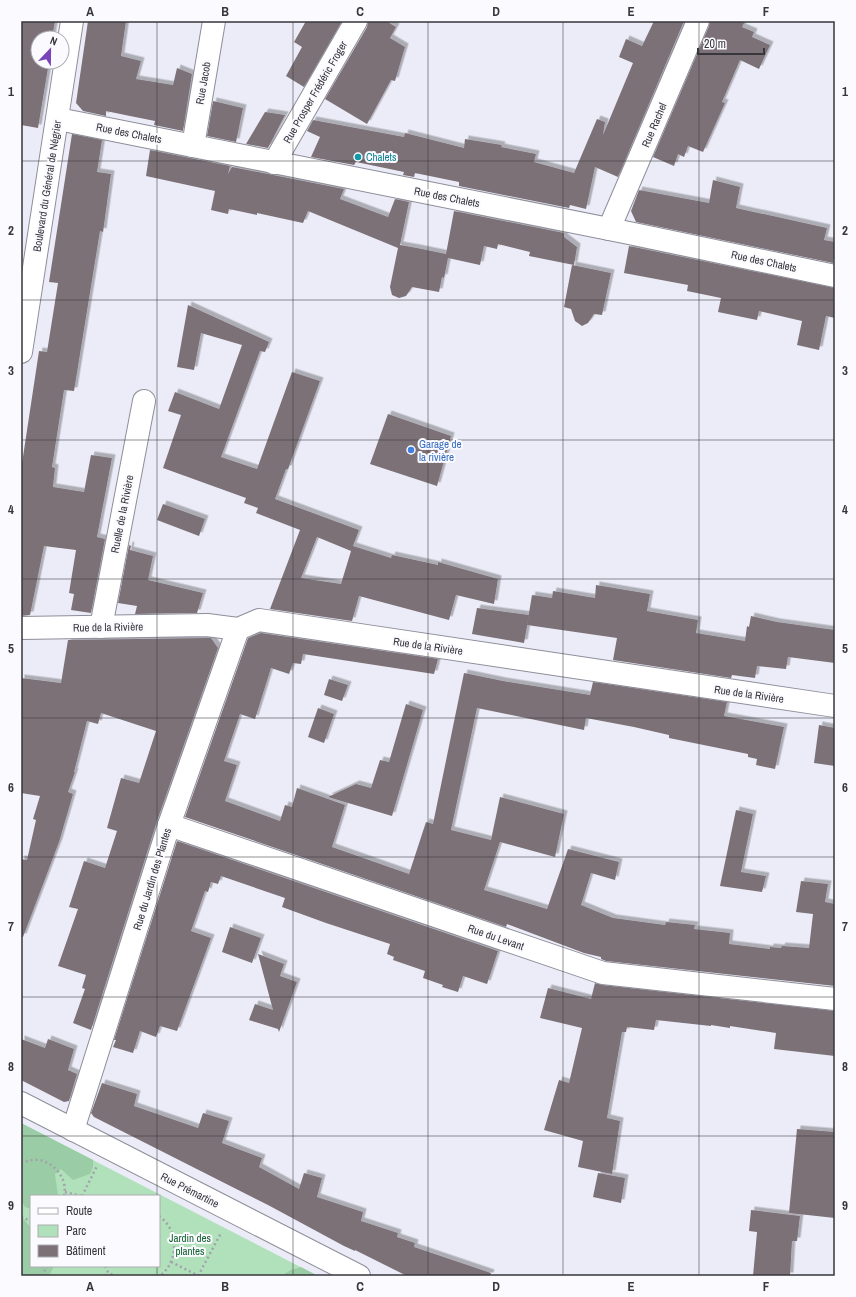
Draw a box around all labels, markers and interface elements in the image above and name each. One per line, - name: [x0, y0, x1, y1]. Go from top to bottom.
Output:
- text: A: [86, 3, 94, 20]
- text: B: [221, 3, 229, 20]
- text: C: [356, 3, 364, 20]
- text: D: [492, 3, 500, 20]
- text: E: [627, 3, 635, 20]
- text: F: [763, 3, 770, 20]
- north arrow: [30, 30, 70, 70]
- scale bar: [698, 30, 764, 56]
- text: N: [48, 33, 59, 48]
- text: 20 m: [704, 36, 726, 52]
- street label: Rue Prosper Frédéric Froger: [280, 38, 350, 146]
- street label: Rue Jacob: [192, 61, 214, 105]
- text: 1: [8, 83, 14, 100]
- text: 1: [842, 83, 848, 100]
- street label: Rue Rachel: [638, 101, 670, 149]
- street label: Boulevard du Général de Négrier: [30, 119, 64, 253]
- street label: Rue des Chalets: [95, 120, 164, 146]
- place label: Chalets: [366, 150, 397, 164]
- marker: Chalets: [353, 152, 363, 162]
- street label: Rue des Chalets: [413, 184, 482, 210]
- text: 2: [8, 222, 14, 239]
- text: 2: [842, 222, 848, 239]
- street label: Rue des Chalets: [730, 247, 799, 275]
- text: 3: [8, 362, 14, 379]
- text: 3: [842, 362, 848, 379]
- place label: Garage de la rivière: [419, 437, 462, 464]
- marker: Garage de la rivière: [406, 445, 416, 455]
- street label: Ruelle de la Rivière: [108, 474, 136, 554]
- text: 4: [8, 501, 14, 518]
- text: 4: [842, 501, 848, 518]
- street label: Rue de la Rivière: [73, 619, 143, 635]
- street label: Rue de la Rivière: [392, 634, 464, 658]
- text: 5: [8, 640, 14, 657]
- text: 5: [842, 640, 848, 657]
- street label: Rue de la Rivière: [713, 682, 785, 706]
- text: 6: [8, 779, 14, 796]
- text: 6: [842, 779, 848, 796]
- street label: Rue du Jardin des Plantes: [130, 826, 174, 932]
- text: 7: [8, 918, 14, 935]
- text: 7: [842, 918, 848, 935]
- street label: Rue du Levant: [466, 921, 526, 953]
- text: 8: [8, 1058, 14, 1075]
- text: 8: [842, 1058, 848, 1075]
- street label: Rue Prémartine: [158, 1169, 222, 1211]
- legend: [30, 1195, 160, 1267]
- text: 9: [8, 1197, 14, 1214]
- text: 9: [842, 1197, 848, 1214]
- text: Route: [66, 1203, 92, 1219]
- text: Parc: [66, 1223, 86, 1239]
- park label: Jardin des plantes: [169, 1231, 212, 1258]
- text: Bâtiment: [66, 1243, 106, 1259]
- text: A: [86, 1278, 94, 1295]
- text: B: [221, 1278, 229, 1295]
- text: C: [356, 1278, 364, 1295]
- text: D: [492, 1278, 500, 1295]
- text: E: [627, 1278, 635, 1295]
- text: F: [763, 1278, 770, 1295]

